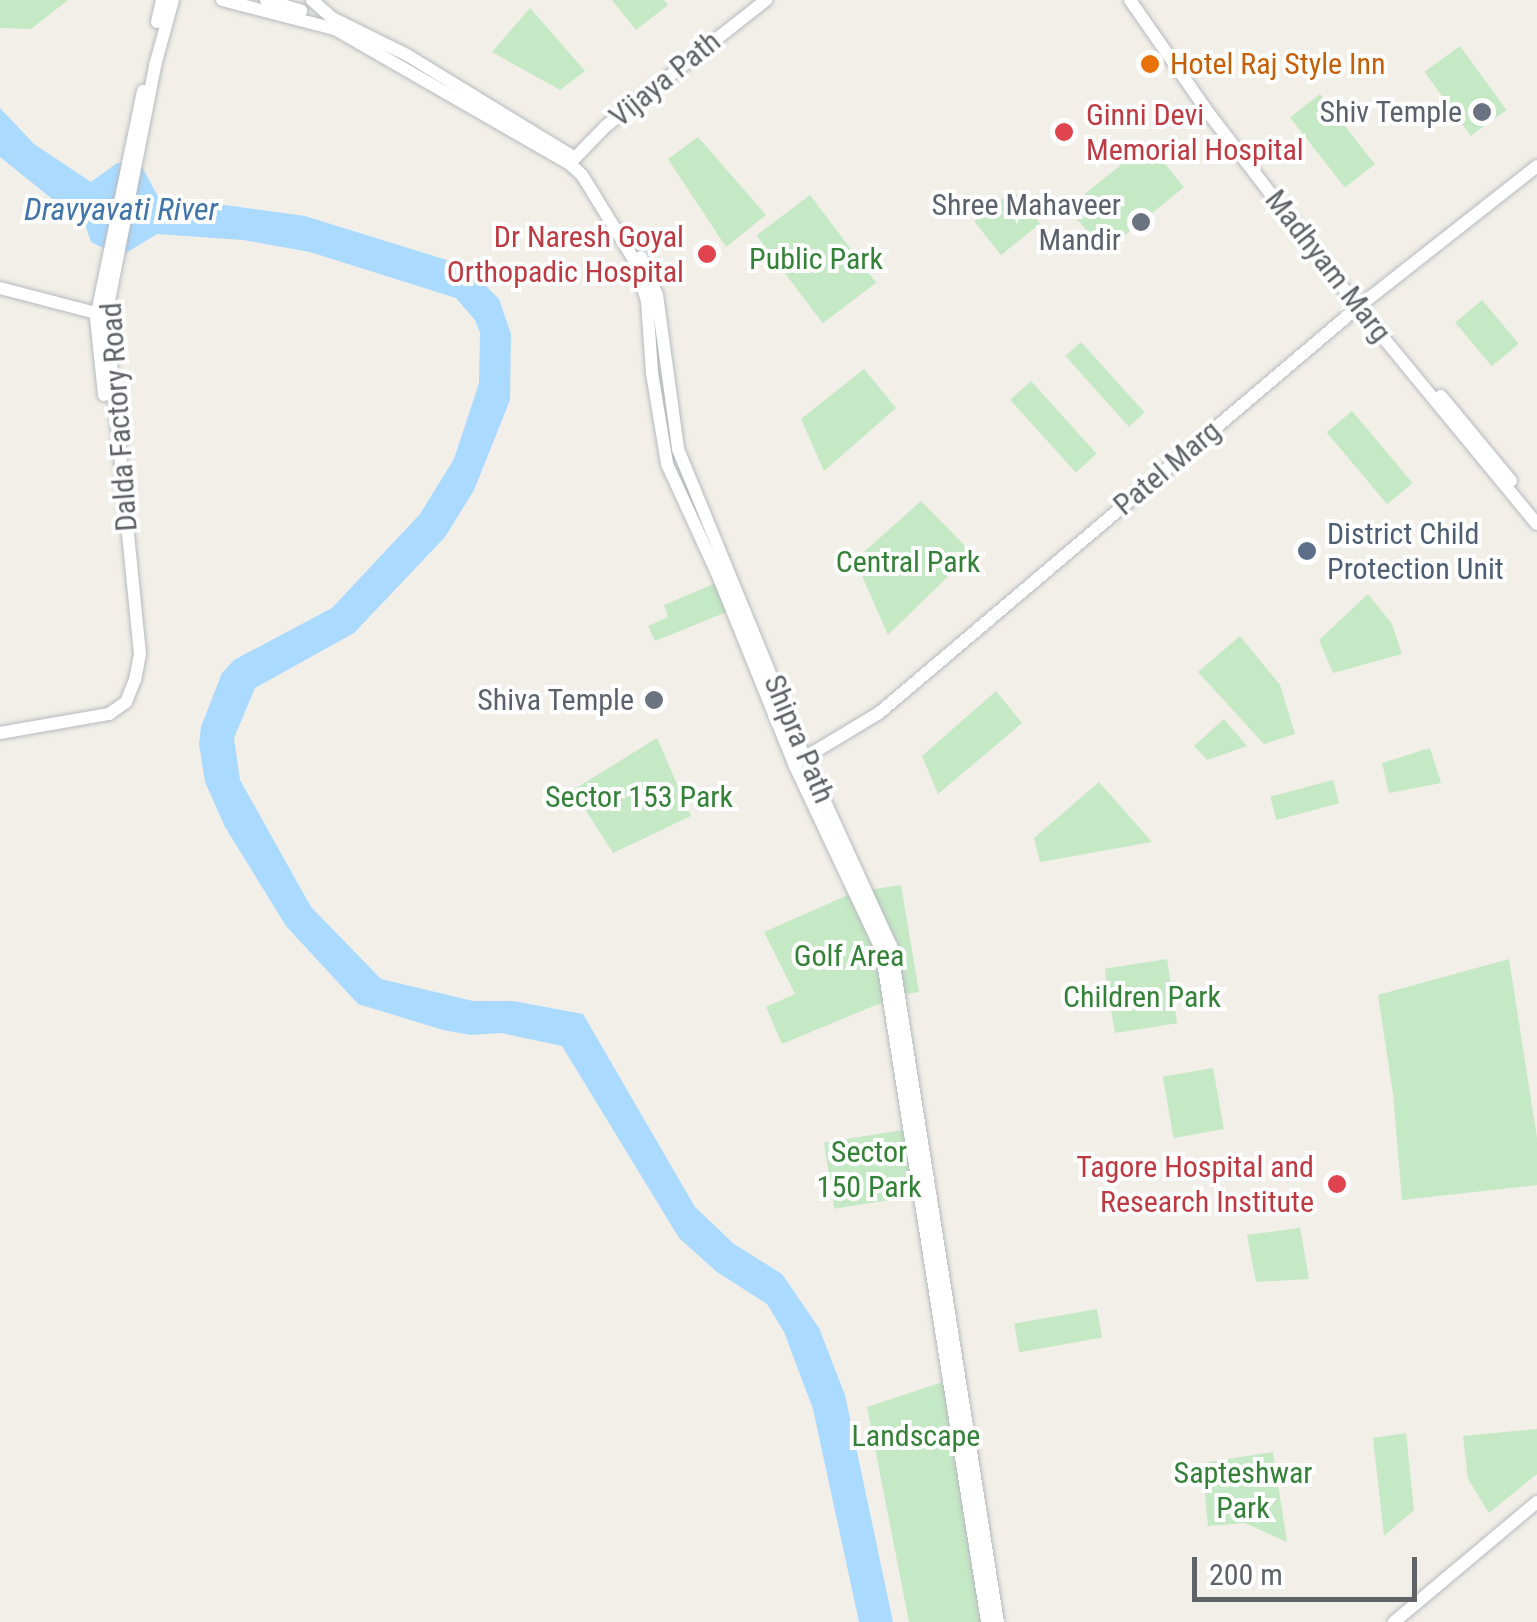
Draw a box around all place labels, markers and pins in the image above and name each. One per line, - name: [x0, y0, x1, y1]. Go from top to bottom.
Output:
- place label: Hotel Raj Style Inn: [1170, 46, 1386, 82]
- marker: Hotel Raj Style Inn: [1139, 53, 1161, 75]
- place label: Shiv Temple: [1319, 94, 1462, 130]
- place label: Ginni Devi Memorial Hospital: [1086, 97, 1304, 168]
- marker: Shiv Temple: [1471, 101, 1493, 123]
- marker: Ginni Devi Memorial Hospital: [1051, 119, 1077, 145]
- place label: Shree Mahaveer Mandir: [932, 187, 1121, 258]
- marker: Shree Mahaveer Mandir: [1130, 211, 1152, 233]
- place label: Dr Naresh Goyal Orthopadic Hospital: [447, 219, 684, 290]
- marker: Dr Naresh Goyal Orthopadic Hospital: [694, 241, 720, 267]
- place label: District Child Protection Unit: [1327, 516, 1504, 586]
- marker: District Child Protection Unit: [1296, 540, 1318, 562]
- place label: Shiva Temple: [477, 682, 634, 718]
- marker: Shiva Temple: [643, 689, 665, 711]
- place label: Tagore Hospital and Research Institute: [1076, 1149, 1314, 1220]
- marker: Tagore Hospital and Research Institute: [1324, 1171, 1350, 1197]

